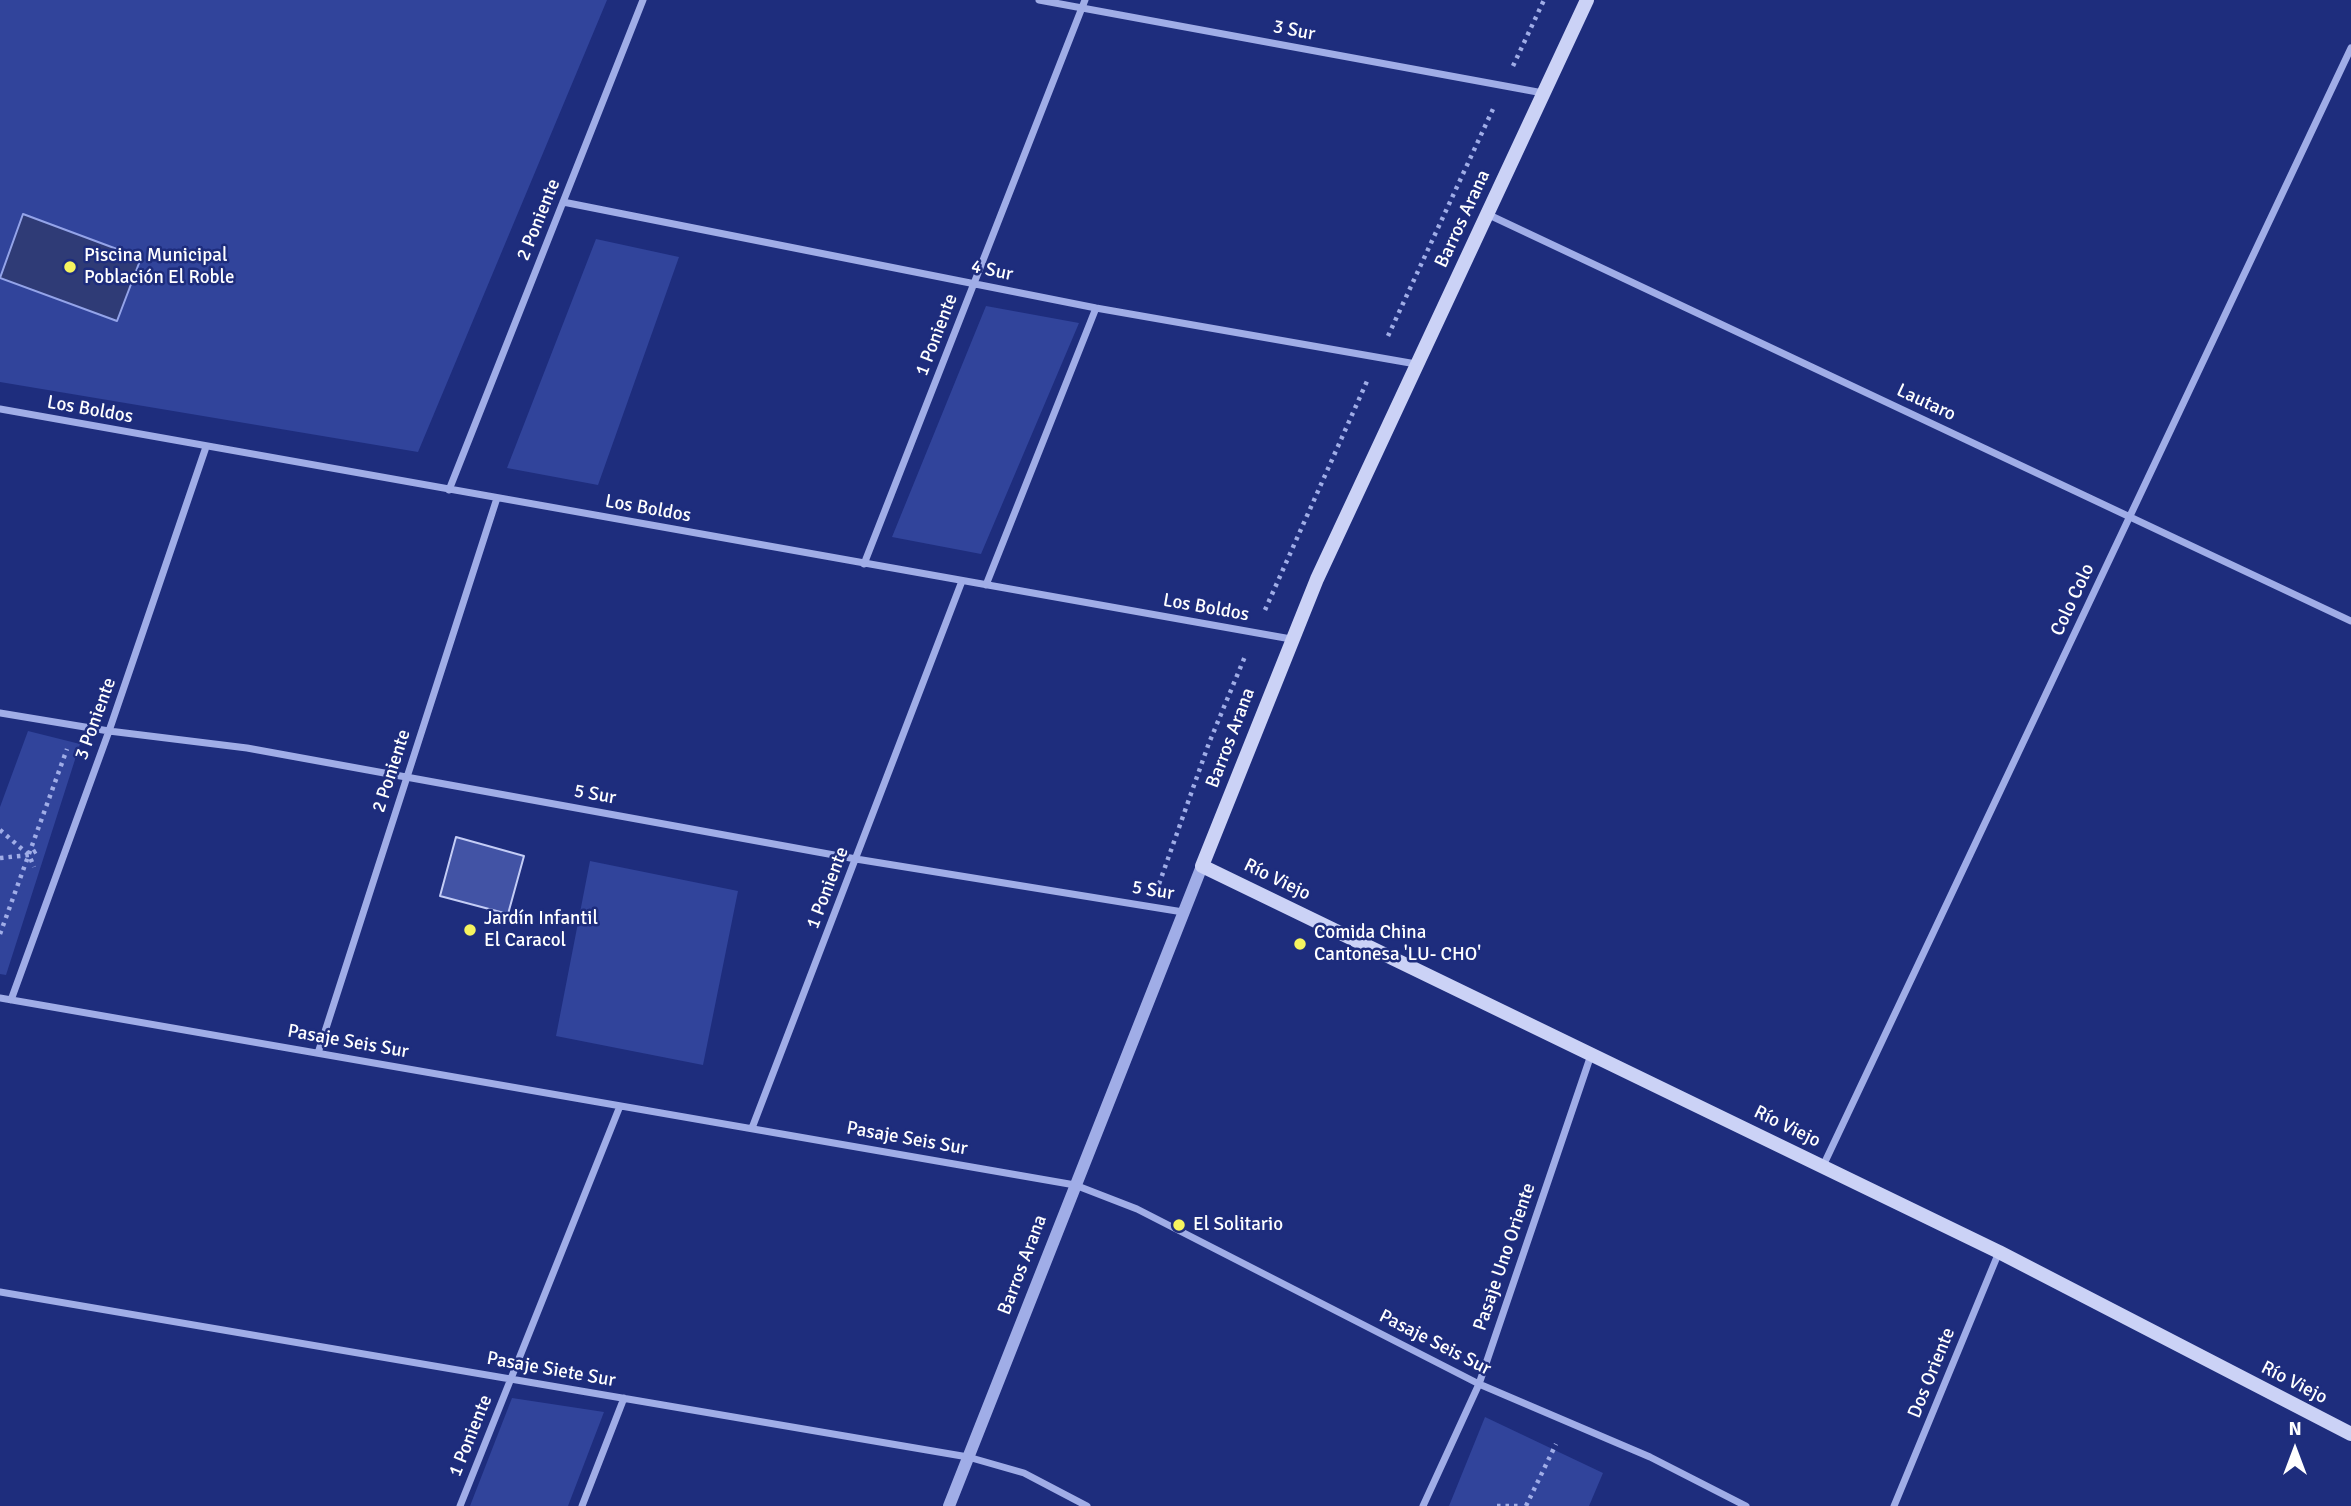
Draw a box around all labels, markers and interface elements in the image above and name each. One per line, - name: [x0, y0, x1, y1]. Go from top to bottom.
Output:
- street label: 3 Sur: [1271, 16, 1317, 46]
- street label: Barros Arana: [1430, 166, 1496, 272]
- street label: 2 Poniente: [512, 176, 566, 264]
- place label: Piscina Municipal Población El Roble: [84, 245, 235, 289]
- street label: 4 Sur: [969, 255, 1015, 287]
- marker: Piscina Municipal Población El Roble: [62, 259, 78, 275]
- street label: 1 Poniente: [911, 291, 963, 379]
- street label: Lautaro: [1893, 379, 1959, 427]
- street label: Los Boldos: [45, 391, 135, 429]
- street label: Los Boldos: [603, 490, 693, 528]
- street label: Colo Colo: [2046, 560, 2100, 640]
- street label: Los Boldos: [1161, 589, 1251, 627]
- street label: 3 Poniente: [71, 675, 121, 763]
- street label: Barros Arana: [1202, 685, 1260, 791]
- street label: 2 Poniente: [368, 727, 416, 815]
- street label: 5 Sur: [572, 780, 618, 810]
- street label: 1 Poniente: [802, 844, 854, 932]
- street label: Río Viejo: [1240, 854, 1314, 906]
- street label: 5 Sur: [1130, 876, 1176, 906]
- place label: Jardín Infantil El Caracol: [484, 908, 598, 952]
- marker: Jardín Infantil El Caracol: [462, 922, 478, 938]
- place label: Comida China Cantonesa 'LU- CHO': [1314, 922, 1481, 966]
- marker: Comida China Cantonesa 'LU- CHO': [1292, 936, 1308, 952]
- street label: Pasaje Seis Sur: [286, 1020, 410, 1064]
- street label: Río Viejo: [1750, 1101, 1824, 1153]
- street label: Pasaje Seis Sur: [845, 1117, 969, 1161]
- street label: Pasaje Uno Oriente: [1469, 1180, 1541, 1334]
- street label: Barros Arana: [994, 1212, 1052, 1318]
- place label: El Solitario: [1193, 1214, 1283, 1236]
- marker: El Solitario: [1171, 1217, 1187, 1233]
- street label: Pasaje Seis Sur: [1375, 1305, 1495, 1381]
- street label: Dos Oriente: [1904, 1324, 1960, 1422]
- street label: Pasaje Siete Sur: [485, 1347, 617, 1393]
- street label: Río Viejo: [2257, 1357, 2331, 1409]
- street label: 1 Poniente: [444, 1392, 498, 1480]
- north arrow: [2260, 1415, 2330, 1485]
- text: N: [2288, 1417, 2302, 1441]

